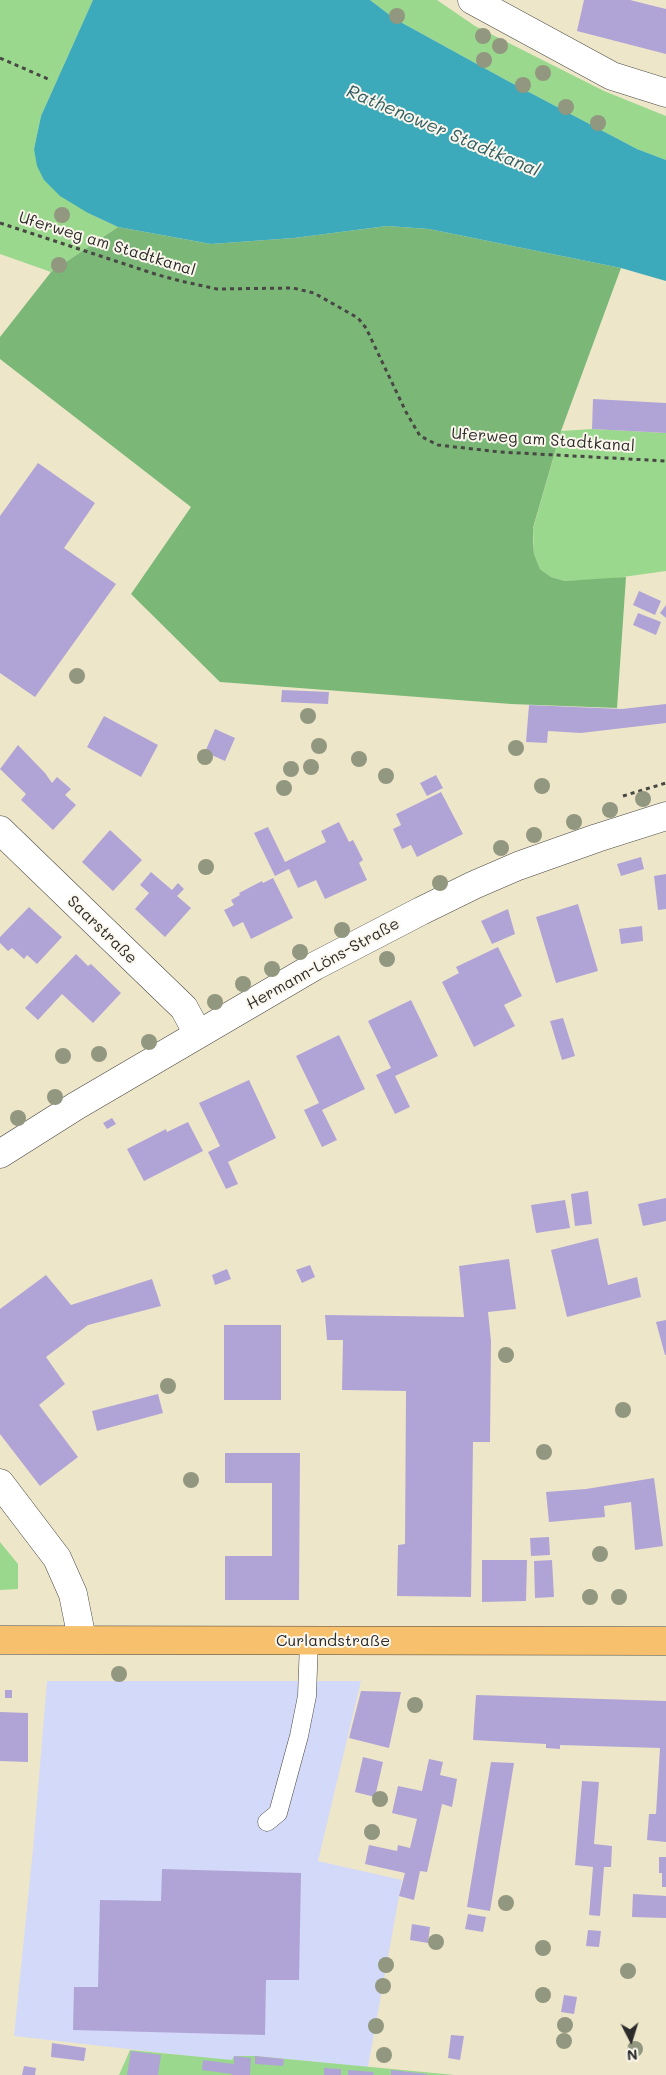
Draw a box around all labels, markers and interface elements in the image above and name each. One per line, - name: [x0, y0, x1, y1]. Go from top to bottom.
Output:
- water label: Rathenower Stadtkanal: [343, 81, 543, 181]
- street label: Uferweg am Stadtkanal: [16, 208, 198, 280]
- street label: Uferweg am Stadtkanal: [451, 424, 635, 456]
- street label: Saarstraße: [63, 892, 141, 968]
- street label: Hermann-Löns-Straße: [243, 914, 403, 1014]
- street label: Curlandstraße: [276, 1631, 390, 1651]
- north arrow: [606, 2015, 656, 2065]
- text: N: [626, 2046, 638, 2065]

